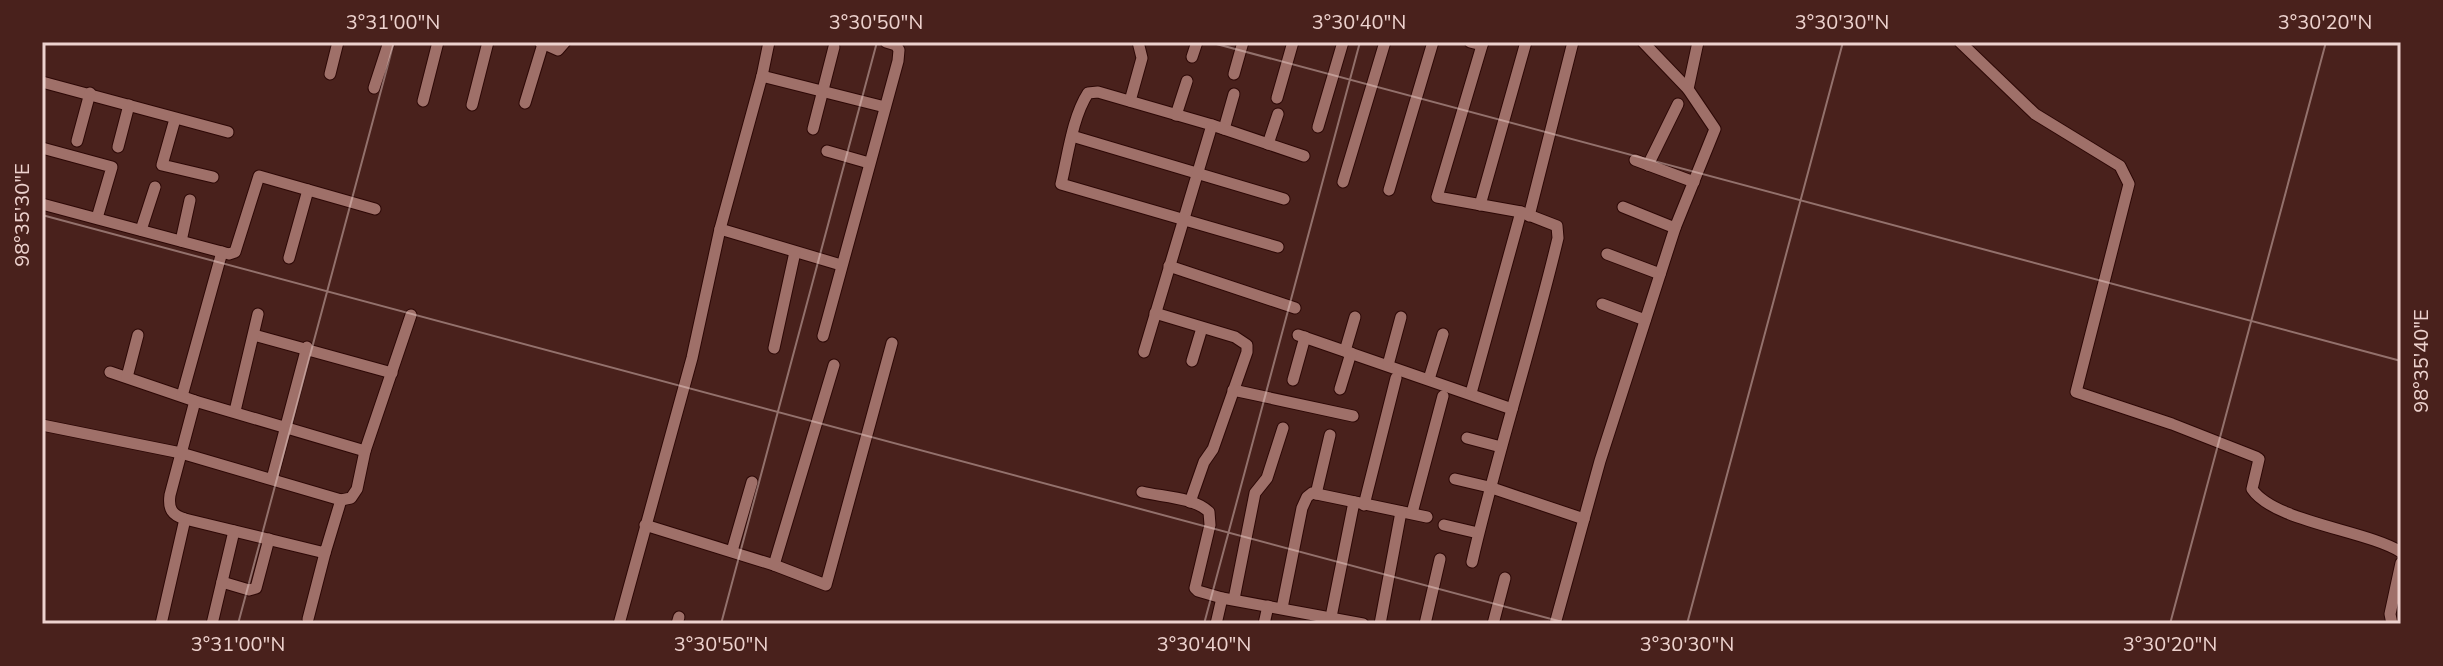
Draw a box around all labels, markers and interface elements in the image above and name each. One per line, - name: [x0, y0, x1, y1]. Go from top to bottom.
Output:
- text: 3°31'00"N: [346, 9, 440, 36]
- text: 3°30'50"N: [829, 9, 923, 36]
- text: 3°30'40"N: [1312, 9, 1406, 36]
- text: 3°30'30"N: [1795, 9, 1889, 36]
- text: 3°30'20"N: [2278, 9, 2372, 36]
- text: 98°35'30"E: [9, 163, 36, 267]
- text: 98°35'40"E: [2408, 309, 2435, 413]
- text: 3°31'00"N: [191, 631, 285, 658]
- text: 3°30'50"N: [674, 631, 768, 658]
- text: 3°30'40"N: [1157, 631, 1251, 658]
- text: 3°30'30"N: [1640, 631, 1734, 658]
- text: 3°30'20"N: [2123, 631, 2217, 658]

